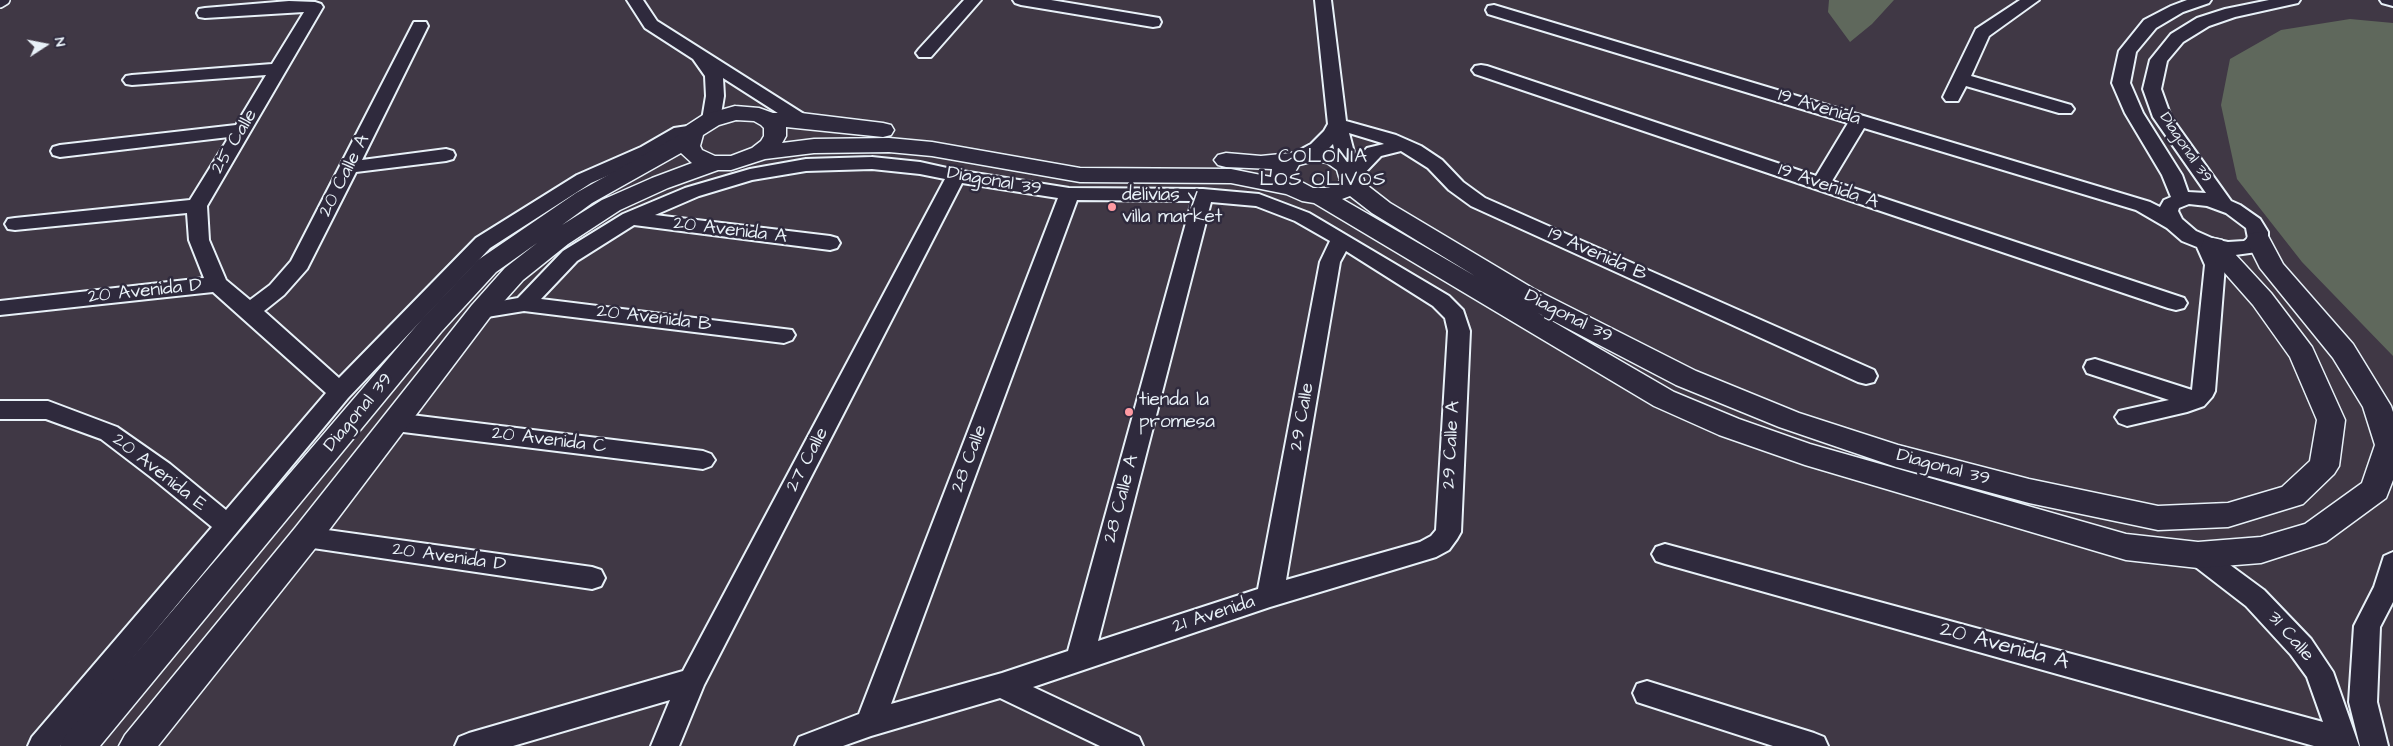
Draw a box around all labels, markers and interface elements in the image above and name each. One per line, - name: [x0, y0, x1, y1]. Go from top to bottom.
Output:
- north arrow: [20, 20, 70, 70]
- text: N: [49, 36, 70, 48]
- street label: 19 Avenida: [1775, 85, 1863, 131]
- street label: 25 Calle: [207, 106, 263, 178]
- street label: Diagonal 39: [2155, 109, 2215, 187]
- street label: 20 Calle A: [314, 131, 376, 221]
- district label: COLONIA LOS OLIVOS: [1258, 146, 1388, 193]
- street label: 19 Avenida A: [1775, 159, 1881, 215]
- street label: Diagonal 39: [945, 162, 1043, 202]
- place label: delivias y villa market: [1122, 185, 1223, 229]
- marker: delivias y villa market: [1106, 201, 1118, 213]
- street label: 20 Avenida A: [672, 213, 788, 249]
- street label: 19 Avenida B: [1544, 223, 1650, 287]
- street label: 20 Avenida D: [87, 275, 203, 309]
- street label: Diagonal 39: [1520, 285, 1616, 349]
- street label: 20 Avenida B: [595, 301, 713, 337]
- street label: Diagonal 39: [320, 369, 398, 457]
- street label: 29 Calle: [1286, 381, 1320, 453]
- place label: tienda la promesa: [1139, 390, 1215, 434]
- street label: 29 Calle A: [1438, 400, 1466, 490]
- marker: tienda la promesa: [1123, 406, 1135, 418]
- street label: 28 Calle: [947, 422, 993, 496]
- street label: 20 Avenida C: [490, 423, 608, 459]
- street label: 27 Calle: [782, 424, 834, 496]
- street label: 20 Avenida E: [107, 429, 211, 517]
- street label: Diagonal 39: [1894, 445, 1992, 491]
- street label: 28 Calle A: [1099, 453, 1145, 545]
- street label: 20 Avenida D: [391, 539, 507, 577]
- street label: 21 Avenida: [1170, 591, 1258, 639]
- street label: 31 Calle: [2262, 607, 2318, 667]
- street label: 20 Avenida A: [1937, 617, 2071, 677]

